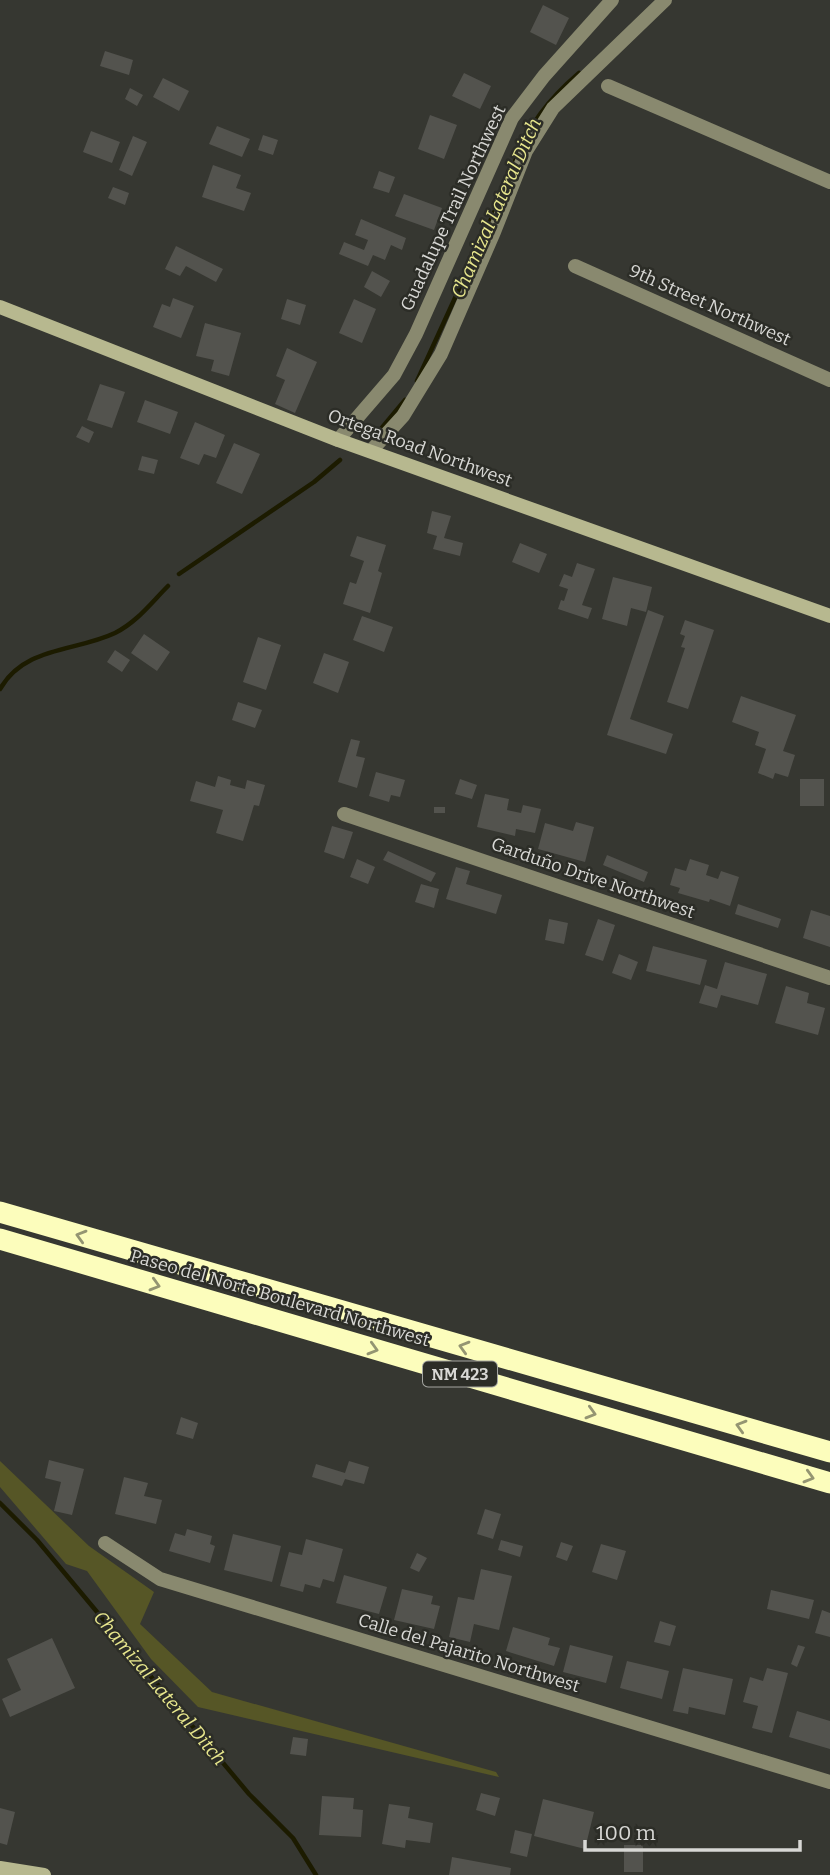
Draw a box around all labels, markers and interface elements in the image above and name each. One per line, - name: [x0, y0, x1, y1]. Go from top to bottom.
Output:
- street label: Guadalupe Trail Northwest: [396, 101, 511, 314]
- water label: Chamizal Lateral Ditch: [446, 114, 546, 302]
- street label: 9th Street Northwest: [626, 259, 795, 351]
- street label: Ortega Road Northwest: [325, 404, 516, 492]
- street label: Garduño Drive Northwest: [488, 833, 698, 923]
- one-way arrow: [75, 1229, 87, 1244]
- street label: Paseo del Norte Boulevard Northwest: [128, 1245, 433, 1352]
- one-way arrow: [148, 1276, 160, 1291]
- one-way arrow: [367, 1340, 379, 1355]
- one-way arrow: [458, 1340, 470, 1355]
- road number: NM 423: [423, 1362, 497, 1386]
- one-way arrow: [585, 1404, 597, 1419]
- one-way arrow: [735, 1420, 747, 1435]
- one-way arrow: [803, 1468, 815, 1483]
- water label: Chamizal Lateral Ditch: [89, 1606, 231, 1770]
- street label: Calle del Pajarito Northwest: [355, 1609, 583, 1697]
- scale bar: [585, 1808, 800, 1852]
- text: 100 m: [596, 1820, 656, 1846]

